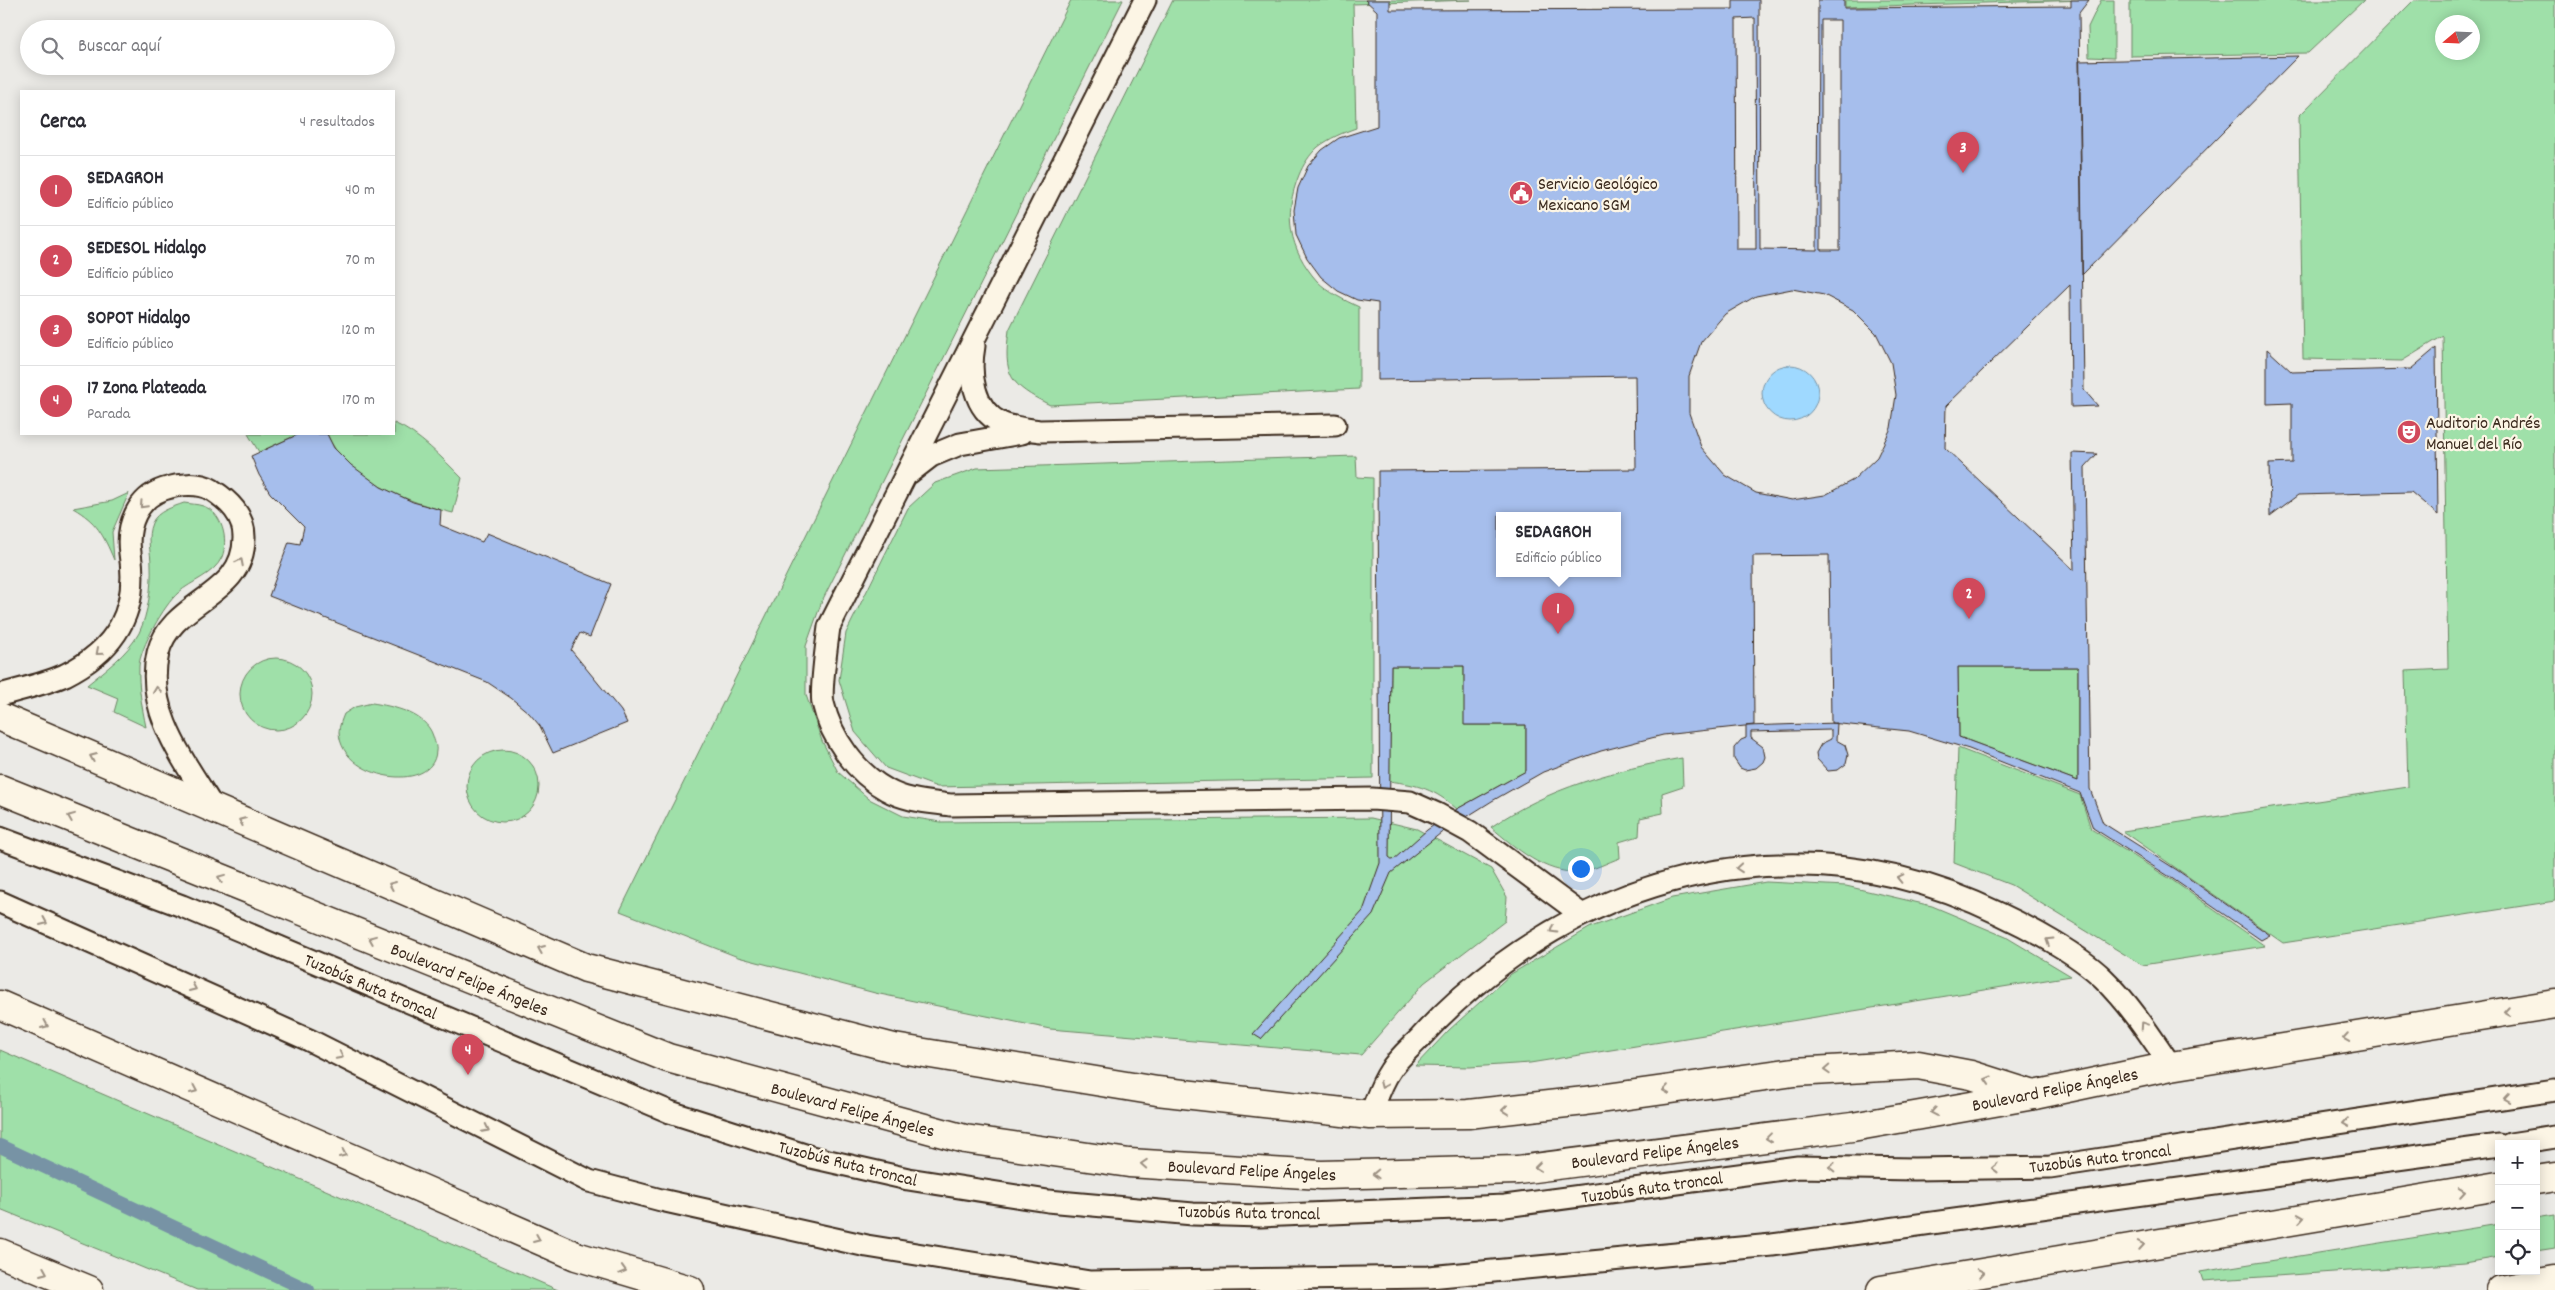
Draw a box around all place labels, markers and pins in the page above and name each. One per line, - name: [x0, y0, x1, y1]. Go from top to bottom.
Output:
- pin: 3: [1947, 132, 1979, 173]
- place label: Servicio Geológico Mexicano SGM: [1538, 173, 1658, 219]
- public building icon: Servicio Geológico Mexicano SGM: [1508, 180, 1534, 206]
- place label: Auditorio Andrés Manuel del Río: [2426, 412, 2541, 458]
- theatre icon: Auditorio Andrés Manuel del Río: [2396, 419, 2422, 445]
- pin: 2: [1953, 578, 1985, 619]
- pin: 1: [1542, 593, 1574, 634]
- pin: 4: [452, 1034, 484, 1075]

